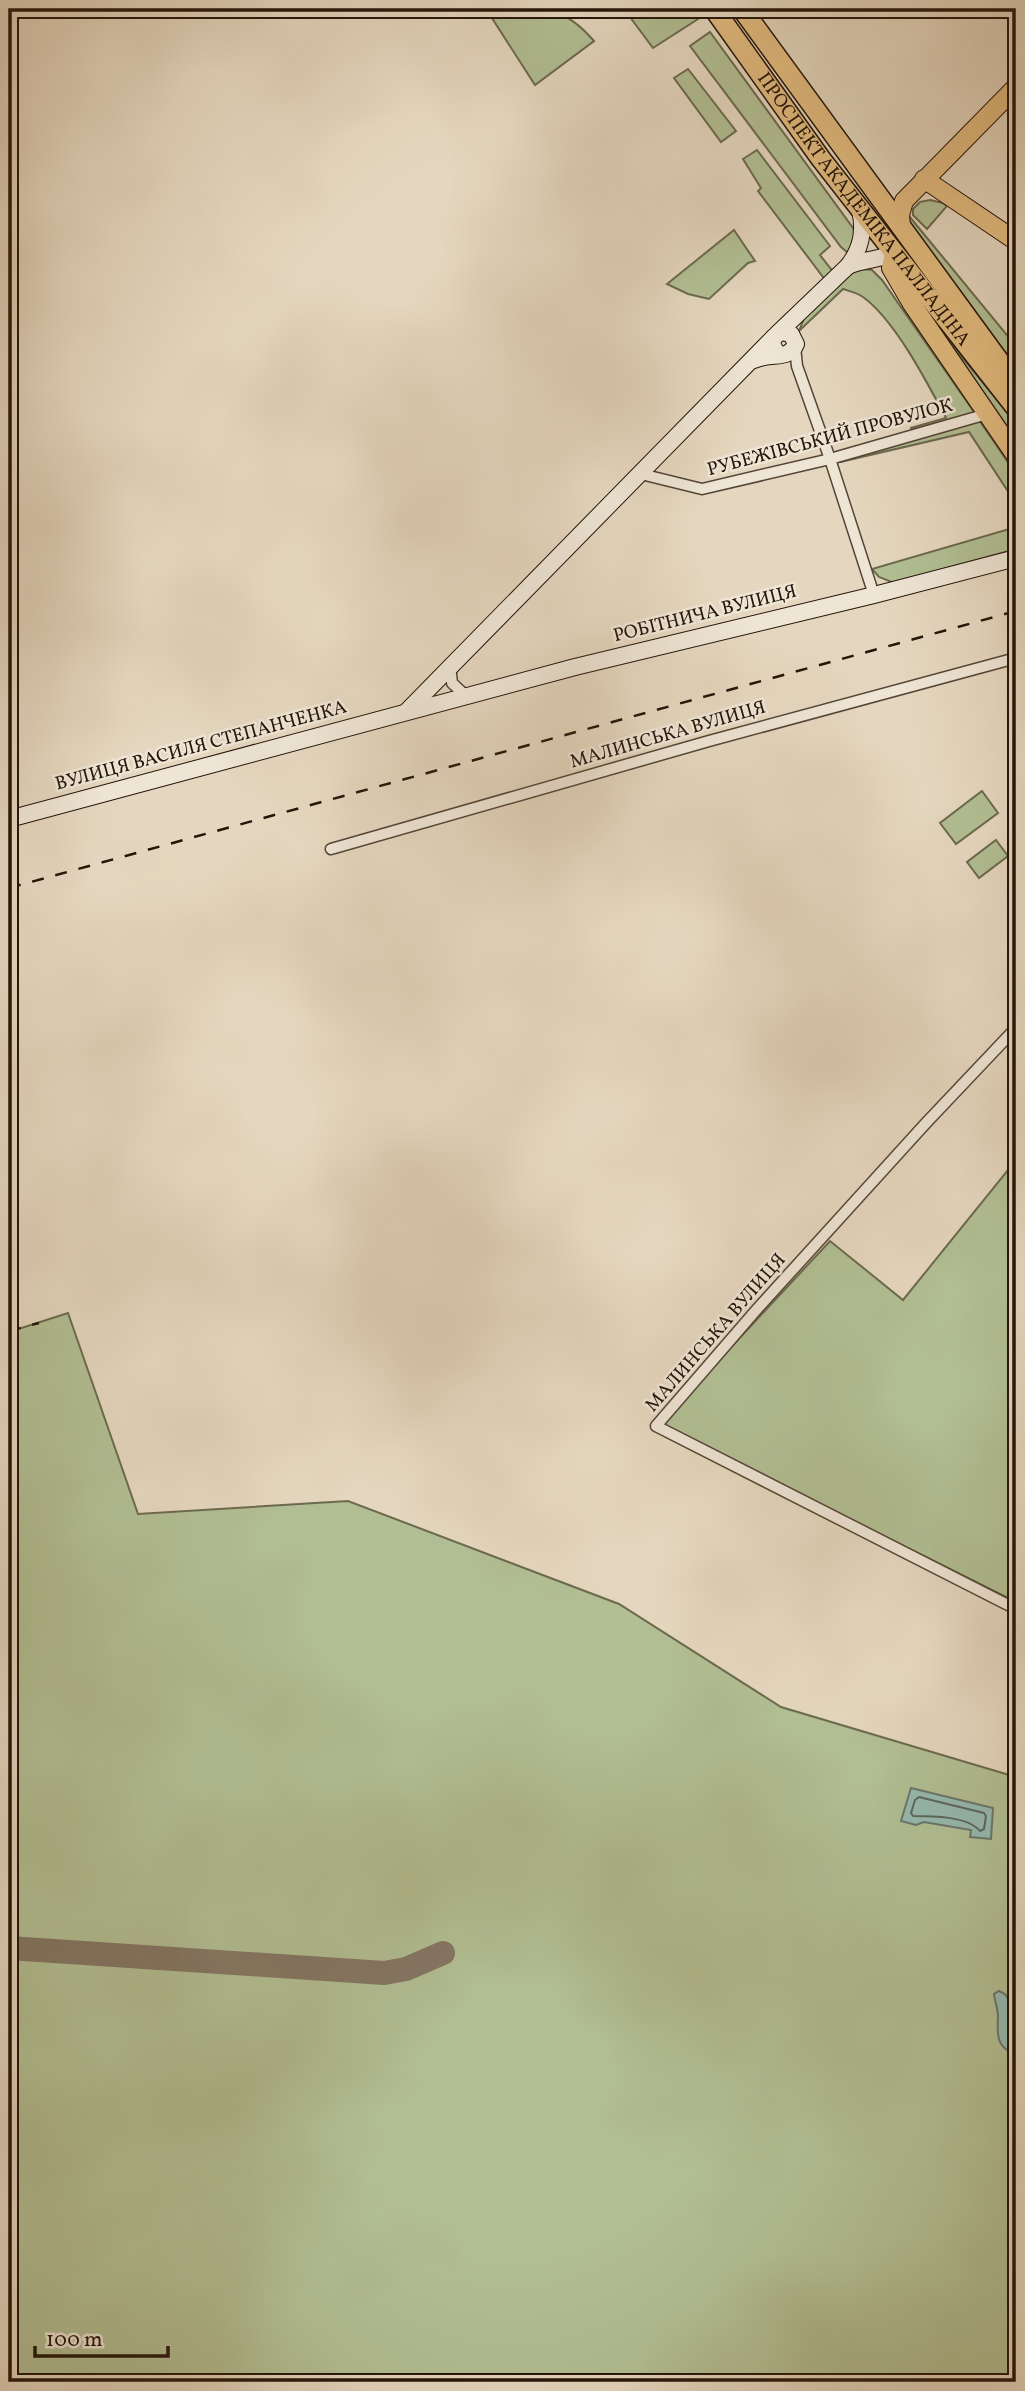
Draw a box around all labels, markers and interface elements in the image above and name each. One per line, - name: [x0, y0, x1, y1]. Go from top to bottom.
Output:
- street label: ПРОСПЕКТ АКАДЕМІКА ПАЛЛАДІНА: [750, 67, 976, 352]
- street label: РУБЕЖІВСЬКИЙ ПРОВУЛОК: [704, 393, 956, 483]
- street label: РОБІТНИЧА ВУЛИЦЯ: [611, 579, 799, 649]
- street label: ВУЛИЦЯ ВАСИЛЯ СТЕПАНЧЕНКА: [52, 695, 350, 797]
- street label: МАЛИНСЬКА ВУЛИЦЯ: [567, 695, 769, 775]
- street label: МАЛИНСЬКА ВУЛИЦЯ: [640, 1248, 792, 1418]
- scale bar: [35, 2314, 168, 2358]
- text: 100 m: [46, 2326, 103, 2355]

